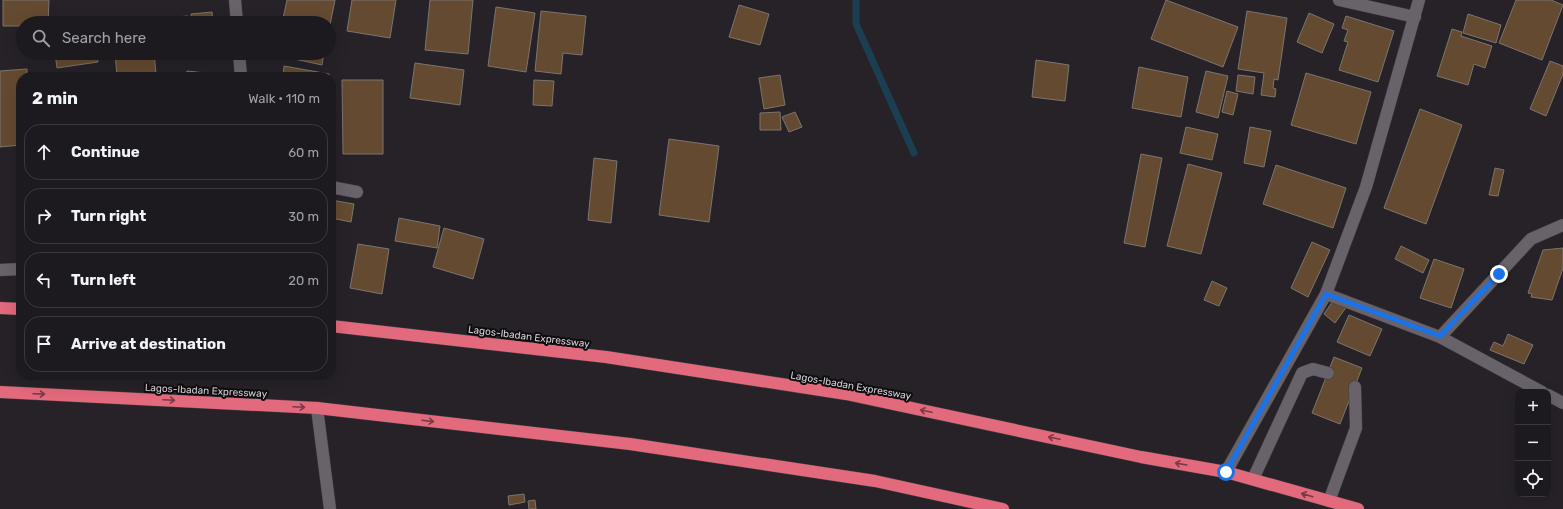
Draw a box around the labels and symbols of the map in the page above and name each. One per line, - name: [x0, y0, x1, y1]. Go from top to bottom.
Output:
- route end: [1490, 265, 1508, 283]
- street label: Lagos-Ibadan Expressway: [467, 324, 591, 350]
- street label: Lagos-Ibadan Expressway: [790, 369, 913, 403]
- street label: Lagos-Ibadan Expressway: [145, 382, 268, 400]
- one-way arrow: [32, 390, 45, 397]
- one-way arrow: [162, 397, 175, 404]
- one-way arrow: [292, 404, 305, 411]
- one-way arrow: [920, 407, 933, 415]
- one-way arrow: [421, 417, 434, 425]
- one-way arrow: [1047, 434, 1060, 442]
- one-way arrow: [1175, 460, 1188, 468]
- route start: [1217, 463, 1235, 481]
- one-way arrow: [1301, 491, 1314, 498]

